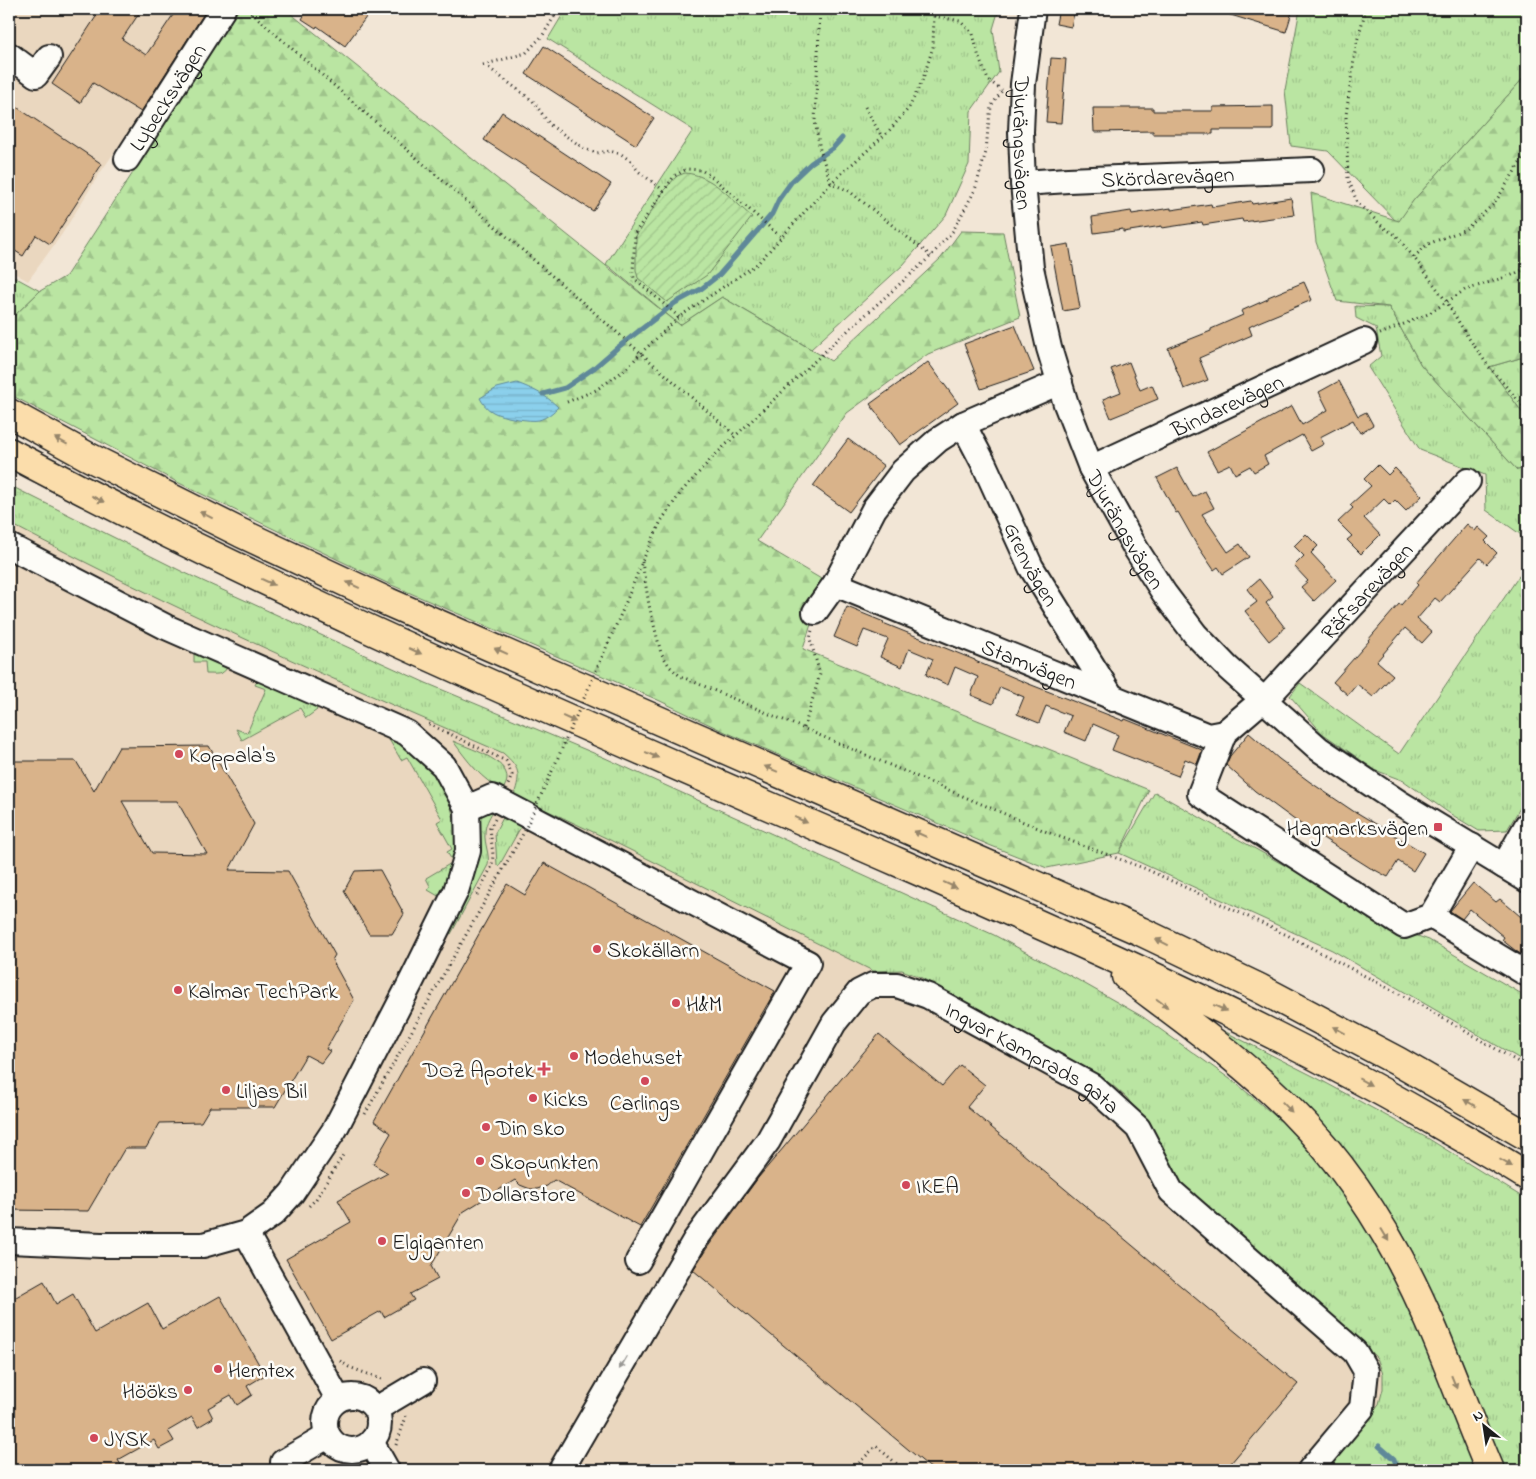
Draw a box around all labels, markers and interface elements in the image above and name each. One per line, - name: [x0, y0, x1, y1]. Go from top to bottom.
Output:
- street label: Lybecksvägen: [123, 38, 216, 159]
- street label: Djurängsvägen: [1001, 75, 1038, 212]
- street label: Skördarevägen: [1101, 160, 1235, 198]
- street label: Bindarevägen: [1166, 367, 1290, 448]
- one-way arrow: [54, 437, 68, 446]
- street label: Djurängsvägen: [1076, 464, 1171, 597]
- one-way arrow: [91, 495, 106, 503]
- one-way arrow: [199, 511, 213, 519]
- street label: Grenvägen: [994, 518, 1065, 614]
- street label: Räfsarevägen: [1315, 536, 1422, 649]
- one-way arrow: [260, 578, 275, 587]
- one-way arrow: [346, 581, 360, 589]
- street label: Stamvägen: [976, 632, 1081, 700]
- one-way arrow: [408, 647, 422, 655]
- one-way arrow: [494, 647, 508, 655]
- one-way arrow: [562, 715, 576, 723]
- place label: Koppala's: [189, 741, 276, 773]
- marker: Koppala's: [173, 748, 185, 760]
- one-way arrow: [645, 751, 659, 759]
- one-way arrow: [763, 765, 778, 773]
- place label: Hagmarksvägen: [1287, 814, 1428, 847]
- one-way arrow: [794, 816, 808, 824]
- marker: Hagmarksvägen: [1432, 821, 1444, 833]
- one-way arrow: [913, 830, 927, 838]
- one-way arrow: [943, 881, 957, 889]
- place label: Skokällarn: [607, 936, 699, 968]
- one-way arrow: [1155, 937, 1169, 945]
- marker: Skokällarn: [591, 943, 603, 955]
- place label: Kalmar TechPark: [188, 977, 338, 1009]
- marker: Kalmar TechPark: [172, 984, 184, 996]
- place label: H&M: [686, 990, 722, 1022]
- street label: Ingvar Kamprads gata: [938, 995, 1126, 1123]
- marker: H&M: [670, 997, 682, 1009]
- one-way arrow: [1155, 998, 1169, 1008]
- one-way arrow: [1213, 1004, 1227, 1012]
- one-way arrow: [1331, 1026, 1346, 1034]
- place label: Modehuset: [584, 1043, 683, 1075]
- marker: Modehuset: [568, 1050, 580, 1062]
- place label: DOZ Apotek: [422, 1056, 534, 1088]
- marker: DOZ Apotek: [538, 1063, 550, 1075]
- marker: Carlings: [639, 1075, 651, 1087]
- place label: Liljas Bil: [236, 1077, 307, 1109]
- one-way arrow: [1357, 1078, 1372, 1086]
- marker: Liljas Bil: [220, 1084, 232, 1096]
- place label: Kicks: [543, 1085, 588, 1117]
- place label: Carlings: [610, 1089, 680, 1122]
- marker: Kicks: [527, 1092, 539, 1104]
- one-way arrow: [1462, 1099, 1477, 1107]
- one-way arrow: [1281, 1100, 1293, 1112]
- place label: Din sko: [495, 1114, 565, 1146]
- marker: Din sko: [480, 1121, 492, 1133]
- place label: Skopunkten: [490, 1148, 598, 1180]
- marker: Skopunkten: [474, 1155, 486, 1167]
- one-way arrow: [1499, 1158, 1512, 1167]
- place label: IKEA: [916, 1172, 959, 1204]
- marker: IKEA: [900, 1179, 912, 1191]
- place label: Dollarstore: [475, 1180, 576, 1212]
- marker: Dollarstore: [460, 1187, 472, 1199]
- place label: Elgiganten: [392, 1228, 484, 1261]
- one-way arrow: [1381, 1229, 1390, 1242]
- marker: Elgiganten: [376, 1235, 388, 1247]
- place label: Hemtex: [228, 1356, 295, 1388]
- one-way arrow: [619, 1356, 627, 1371]
- marker: Hemtex: [212, 1363, 224, 1375]
- one-way arrow: [1450, 1375, 1458, 1390]
- place label: Hööks: [122, 1377, 178, 1409]
- marker: Hööks: [182, 1384, 194, 1396]
- north arrow: [1458, 1402, 1508, 1452]
- text: N: [1469, 1405, 1488, 1427]
- place label: JYSK: [104, 1425, 150, 1457]
- marker: JYSK: [88, 1432, 100, 1444]

